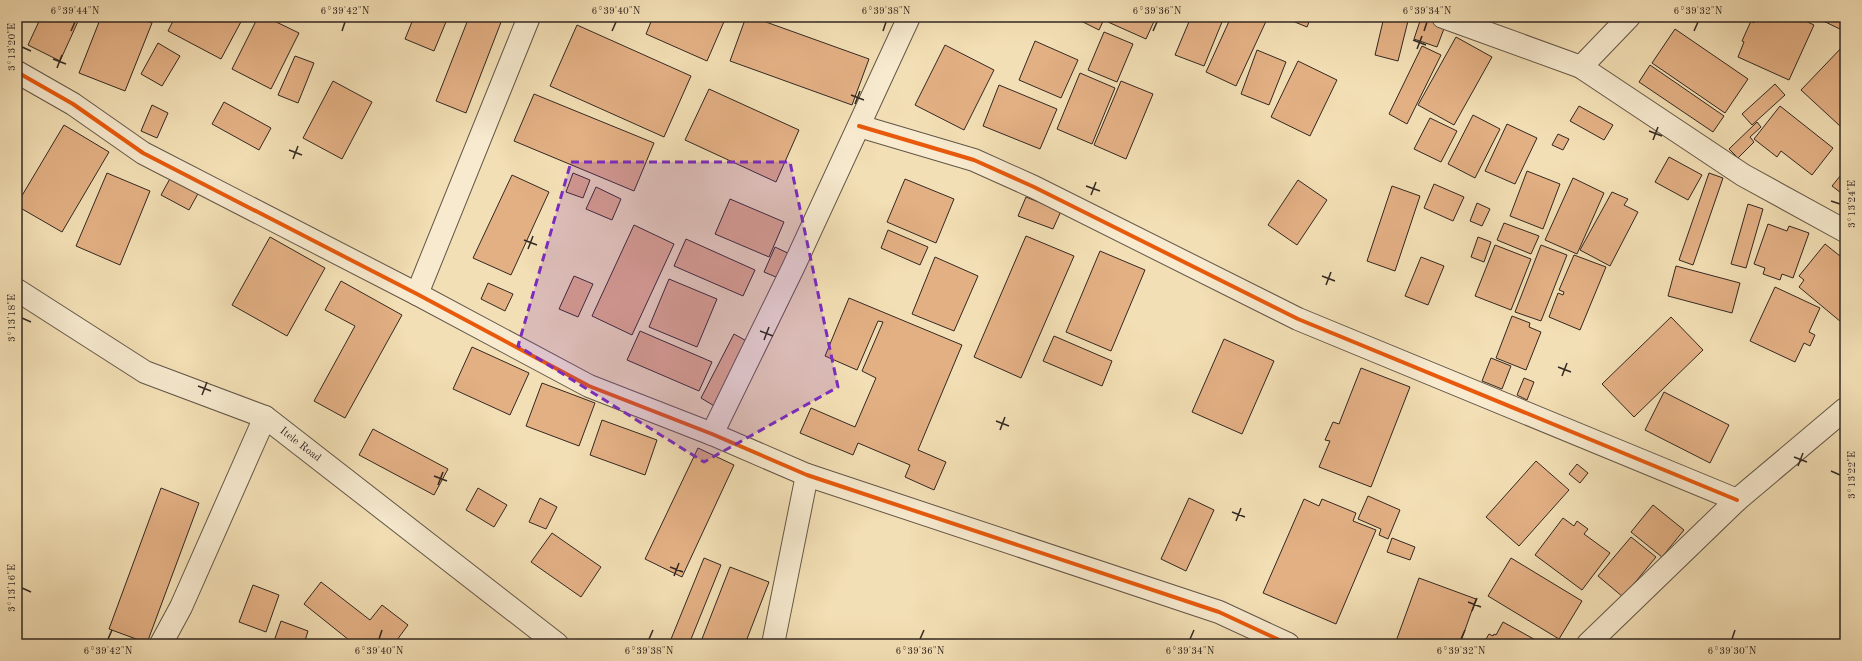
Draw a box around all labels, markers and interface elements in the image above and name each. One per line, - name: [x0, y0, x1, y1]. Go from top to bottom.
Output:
- text: 6°39'44"N: [51, 6, 100, 16]
- text: 6°39'42"N: [321, 6, 370, 16]
- text: 6°39'40"N: [592, 6, 641, 16]
- text: 6°39'38"N: [862, 6, 911, 16]
- text: 6°39'36"N: [1133, 6, 1182, 16]
- text: 6°39'34"N: [1403, 6, 1452, 16]
- text: 6°39'32"N: [1674, 6, 1723, 16]
- text: 3°13'20"E: [7, 23, 17, 71]
- text: 3°13'24"E: [1847, 180, 1857, 228]
- text: 3°13'18"E: [7, 294, 17, 342]
- street label: Itele Road: [278, 425, 323, 464]
- text: 3°13'22"E: [1847, 451, 1857, 499]
- text: 3°13'16"E: [7, 564, 17, 612]
- text: 6°39'42"N: [84, 646, 133, 656]
- text: 6°39'40"N: [355, 646, 404, 656]
- text: 6°39'38"N: [625, 646, 674, 656]
- text: 6°39'36"N: [896, 646, 945, 656]
- text: 6°39'34"N: [1166, 646, 1215, 656]
- text: 6°39'32"N: [1437, 646, 1486, 656]
- text: 6°39'30"N: [1708, 646, 1757, 656]

